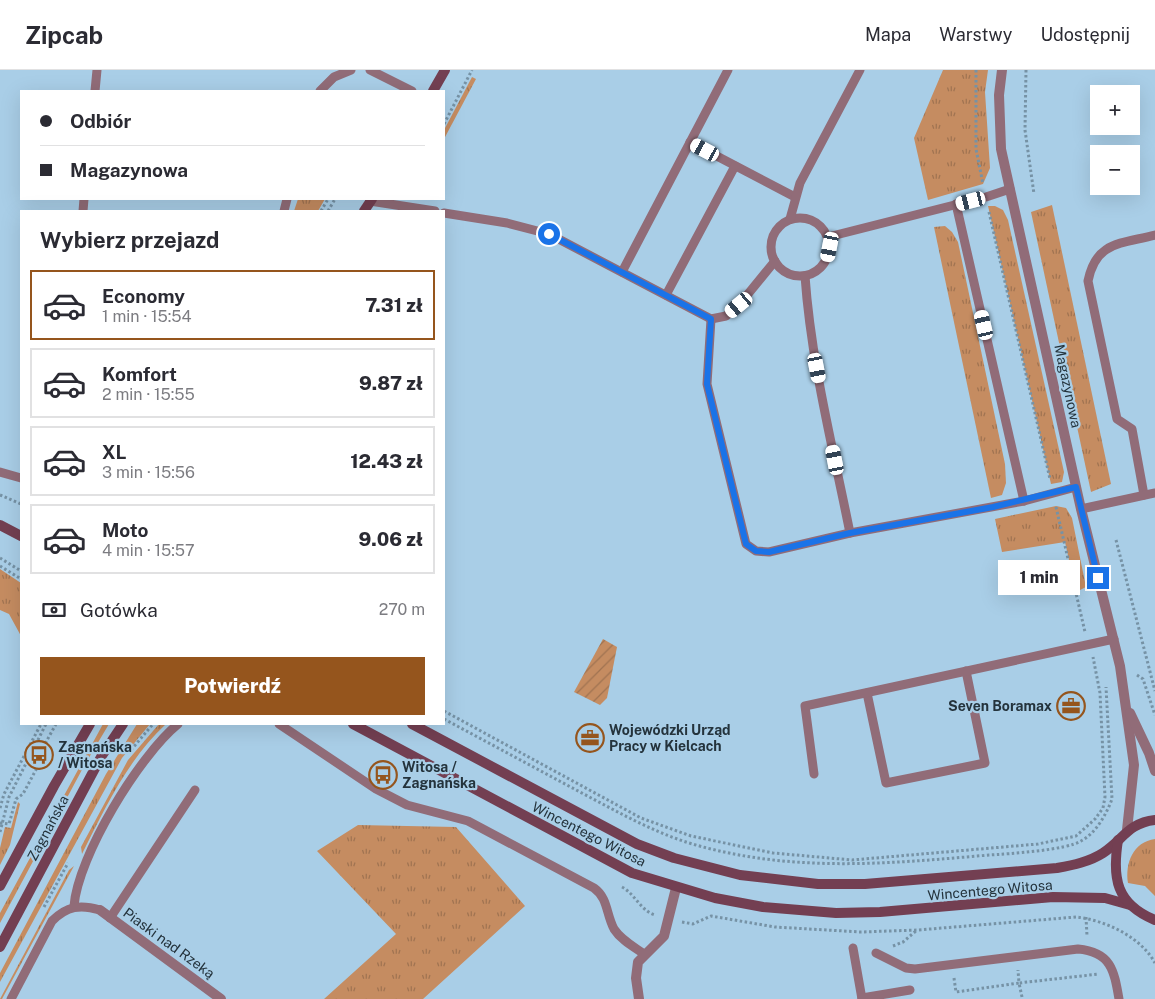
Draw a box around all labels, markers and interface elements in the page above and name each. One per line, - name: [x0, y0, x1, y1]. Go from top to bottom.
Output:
- text: Zipcab: [25, 21, 103, 49]
- text: Mapa: [865, 24, 911, 45]
- text: Warstwy: [939, 24, 1012, 45]
- text: Udostępnij: [1040, 24, 1130, 45]
- map controls: [1090, 85, 1140, 195]
- button: +: [1090, 85, 1140, 135]
- text: Odbiór: [70, 110, 131, 132]
- car: [688, 136, 721, 164]
- button: −: [1090, 145, 1140, 195]
- text: Magazynowa: [70, 159, 188, 181]
- car: [954, 190, 987, 212]
- route start: [538, 223, 560, 245]
- text: Wybierz przejazd: [40, 227, 220, 253]
- car: [819, 231, 840, 263]
- icon: car: [42, 283, 87, 328]
- text: Economy: [102, 285, 185, 307]
- car: [722, 290, 755, 320]
- text: 7.31 zł: [365, 294, 423, 316]
- text: 1 min · 15:54: [102, 307, 192, 326]
- car: [973, 309, 994, 341]
- street label: Magazynowa: [1051, 343, 1085, 429]
- car: [806, 352, 827, 384]
- icon: car: [42, 361, 87, 406]
- text: Komfort: [102, 363, 177, 385]
- text: 9.87 zł: [359, 372, 423, 394]
- text: 2 min · 15:55: [102, 385, 195, 404]
- icon: car: [42, 439, 87, 484]
- text: XL: [102, 441, 127, 463]
- car: [824, 444, 845, 476]
- text: 12.43 zł: [350, 450, 423, 472]
- text: 3 min · 15:56: [102, 463, 195, 482]
- icon: car: [42, 517, 87, 562]
- text: Moto: [102, 519, 148, 541]
- text: 9.06 zł: [358, 528, 423, 550]
- text: 4 min · 15:57: [102, 541, 195, 560]
- callout: 1 min: [998, 560, 1080, 596]
- route end: [1087, 567, 1109, 589]
- text: 1 min: [1019, 568, 1059, 587]
- icon: cash: [40, 596, 68, 624]
- text: Gotówka: [80, 599, 158, 621]
- text: 270 m: [379, 600, 425, 619]
- button: Potwierdź: [40, 657, 425, 715]
- office icon: Seven Boramax: [1056, 691, 1086, 721]
- place label: Seven Boramax: [948, 698, 1052, 714]
- place label: Wojewódzki Urząd Pracy w Kielcach: [609, 722, 731, 754]
- office icon: Wojewódzki Urząd Pracy w Kielcach: [575, 723, 605, 753]
- place label: Zagnańska / Witosa: [58, 739, 132, 771]
- bus stop icon: Zagnańska / Witosa: [24, 740, 54, 770]
- place label: Witosa / Zagnańska: [402, 759, 476, 791]
- bus stop icon: Witosa / Zagnańska: [368, 760, 398, 790]
- street label: Zagnańska: [24, 793, 72, 863]
- street label: Wincentego Witosa: [529, 798, 649, 870]
- street label: Wincentego Witosa: [927, 877, 1053, 903]
- street label: Piaski nad Rzeką: [120, 905, 218, 982]

